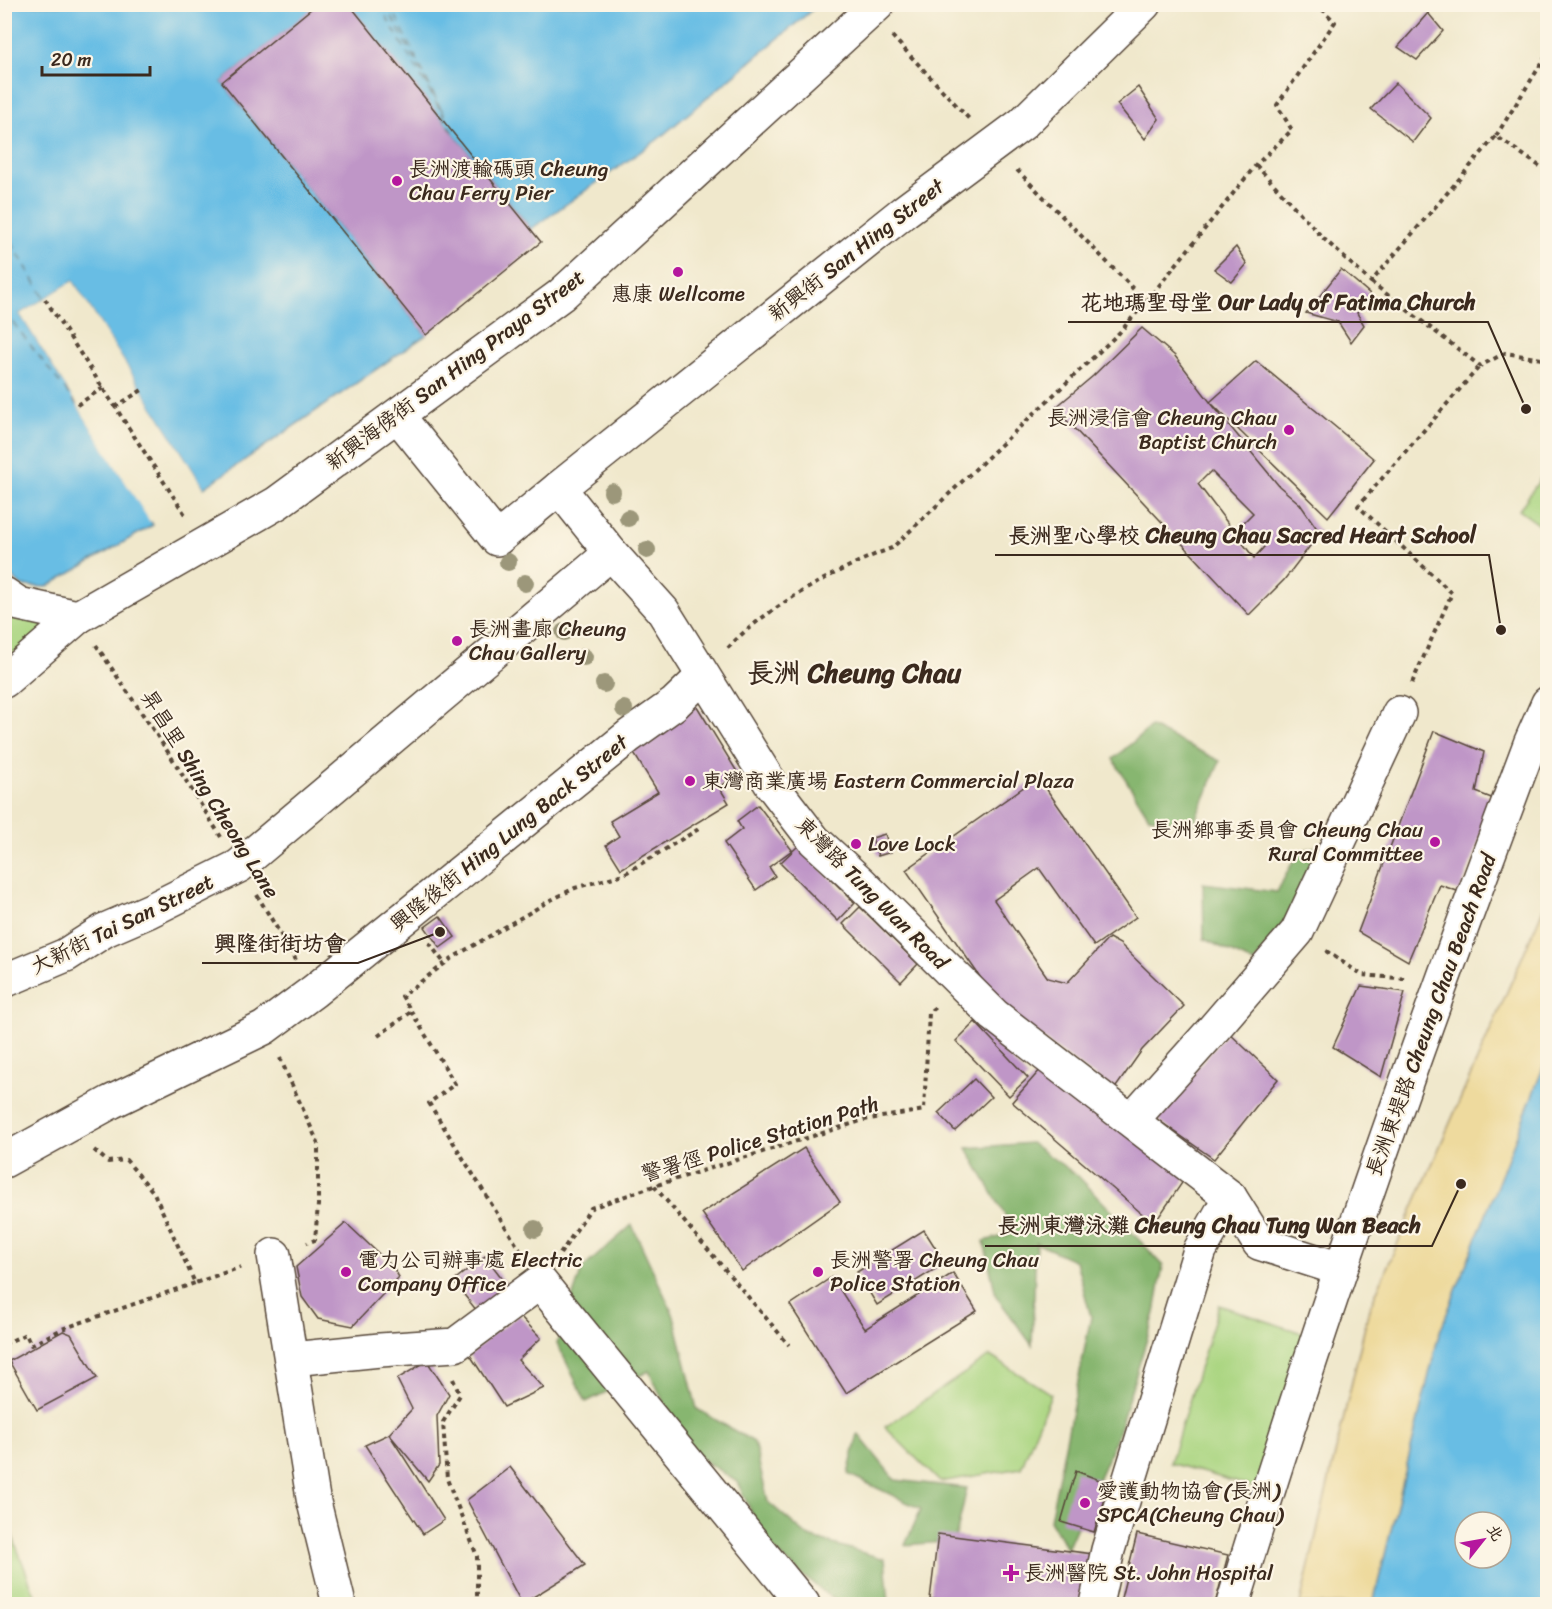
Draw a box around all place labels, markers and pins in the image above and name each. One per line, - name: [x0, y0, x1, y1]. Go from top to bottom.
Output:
- place label: 長洲渡輸碼頭 Cheung Chau Ferry Pier: [409, 150, 609, 212]
- marker: 長洲渡輸碼頭 Cheung Chau Ferry Pier: [390, 174, 404, 188]
- marker: 惠康 Wellcome: [671, 265, 685, 279]
- place label: 惠康 Wellcome: [611, 275, 745, 313]
- callout: 花地瑪聖母堂 Our Lady of Fatima Church: [1068, 282, 1488, 322]
- place label: 長洲浸信會 Cheung Chau Baptist Church: [1047, 399, 1278, 461]
- marker: 長洲浸信會 Cheung Chau Baptist Church: [1282, 423, 1296, 437]
- callout: 長洲聖心學校 Cheung Chau Sacred Heart School: [995, 515, 1489, 555]
- place label: 長洲畫廊 Cheung Chau Gallery: [469, 610, 627, 672]
- marker: 長洲畫廊 Cheung Chau Gallery: [450, 634, 464, 648]
- place label: 東灣商業廣場 Eastern Commercial Plaza: [702, 762, 1074, 800]
- marker: 東灣商業廣場 Eastern Commercial Plaza: [683, 774, 697, 788]
- place label: 長洲鄉事委員會 Cheung Chau Rural Committee: [1151, 811, 1424, 873]
- place label: Love Lock: [868, 825, 956, 863]
- marker: 長洲鄉事委員會 Cheung Chau Rural Committee: [1428, 835, 1442, 849]
- marker: Love Lock: [849, 837, 863, 851]
- callout: 興隆街街坊會: [202, 923, 358, 963]
- callout: 長洲東灣泳灘 Cheung Chau Tung Wan Beach: [985, 1206, 1432, 1246]
- place label: 電力公司辦事處 Electric Company Office: [358, 1241, 583, 1303]
- place label: 長洲警署 Cheung Chau Police Station: [830, 1241, 1040, 1303]
- marker: 電力公司辦事處 Electric Company Office: [339, 1265, 353, 1279]
- marker: 長洲警署 Cheung Chau Police Station: [811, 1265, 825, 1279]
- place label: 愛護動物協會(長洲) SPCA(Cheung Chau): [1097, 1472, 1285, 1534]
- marker: 愛護動物協會(長洲) SPCA(Cheung Chau): [1078, 1496, 1092, 1510]
- place label: 長洲醫院 St. John Hospital: [1024, 1554, 1274, 1592]
- marker: 長洲醫院 St. John Hospital: [1002, 1564, 1020, 1582]

